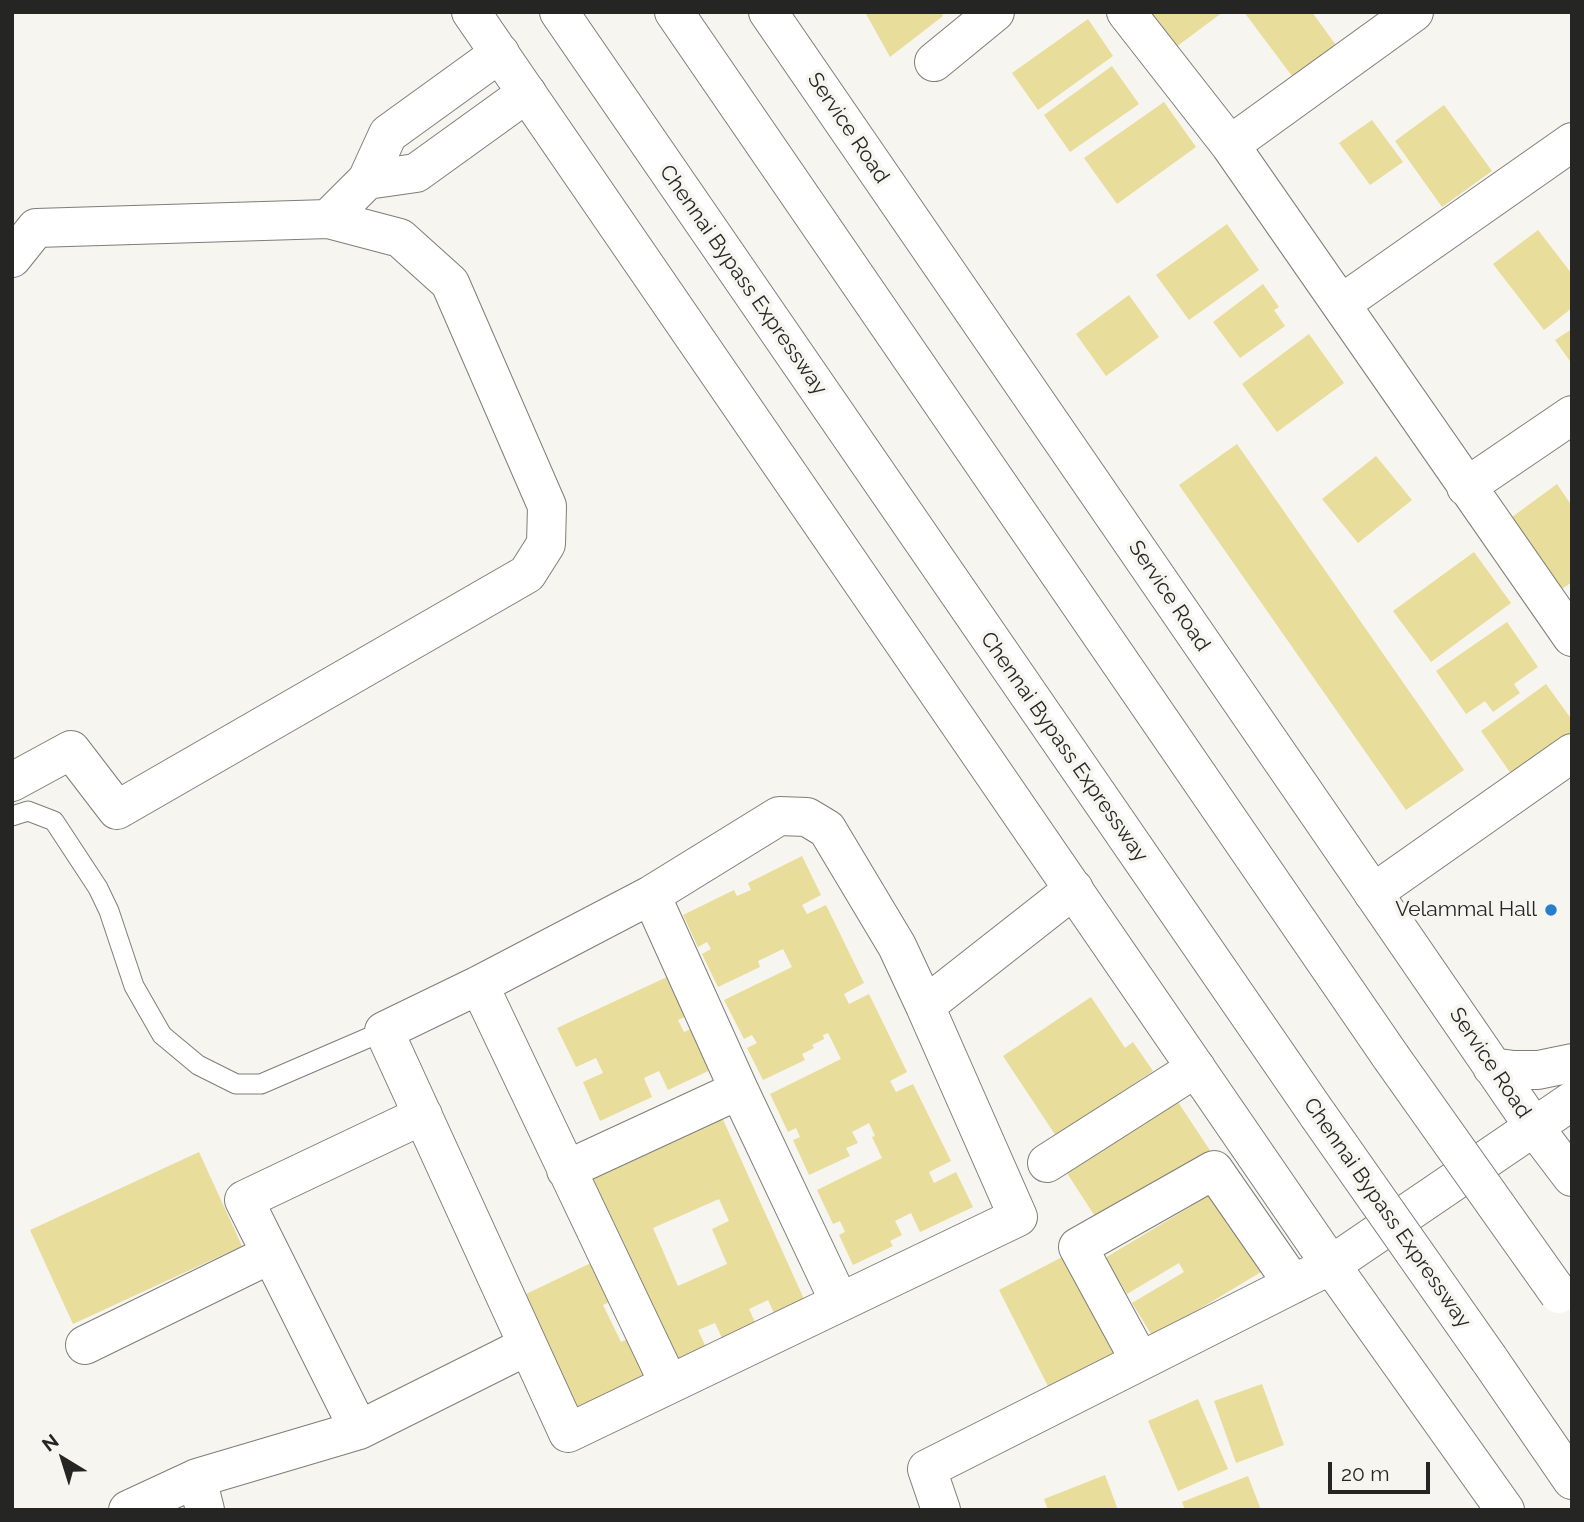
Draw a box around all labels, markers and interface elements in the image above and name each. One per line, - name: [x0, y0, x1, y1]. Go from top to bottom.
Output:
- street label: Service Road: [802, 68, 894, 188]
- street label: Chennai Bypass Expressway: [654, 160, 832, 400]
- street label: Service Road: [1123, 536, 1215, 656]
- street label: Chennai Bypass Expressway: [975, 627, 1153, 867]
- place label: Velammal Hall: [1395, 897, 1537, 923]
- marker: Velammal Hall: [1543, 902, 1559, 918]
- street label: Service Road: [1444, 1003, 1536, 1123]
- street label: Chennai Bypass Expressway: [1298, 1093, 1476, 1333]
- north arrow: [28, 1424, 98, 1494]
- text: N: [38, 1429, 63, 1456]
- scale bar: [1332, 1448, 1434, 1492]
- text: 20 m: [1341, 1461, 1389, 1486]

